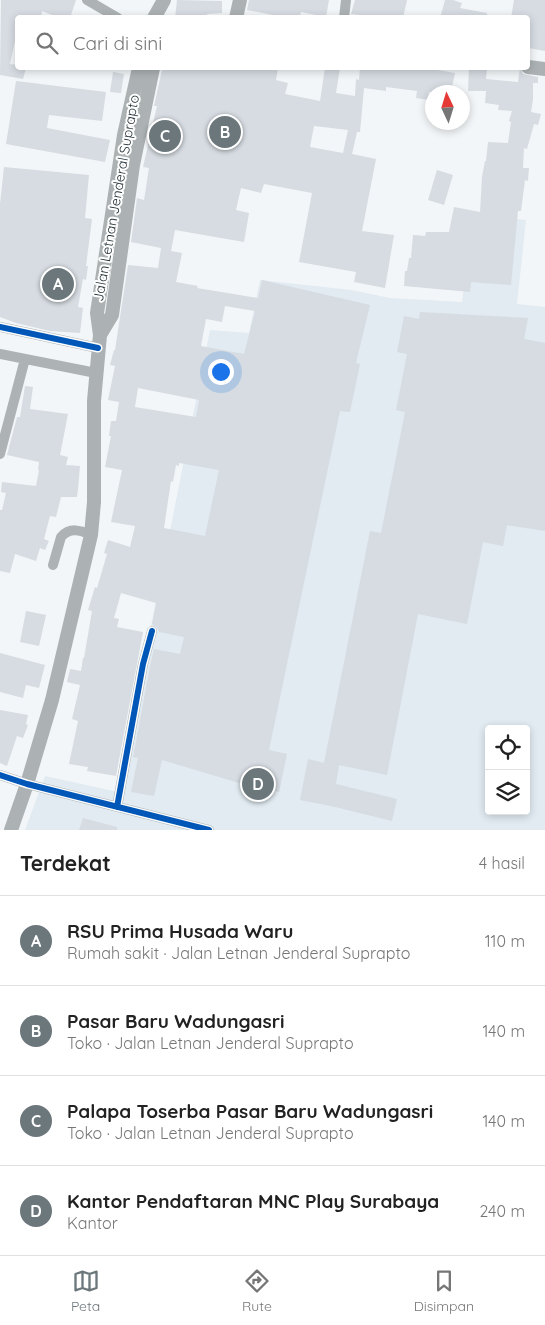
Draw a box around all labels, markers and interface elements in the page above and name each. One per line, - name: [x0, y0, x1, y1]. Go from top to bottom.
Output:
- search box: [15, 15, 530, 70]
- icon: search: [33, 29, 61, 57]
- text: Cari di sini: [73, 31, 162, 55]
- north arrow: [425, 85, 470, 130]
- street label: Jalan Letnan Jenderal Suprapto: [89, 93, 143, 303]
- pin: B: [209, 113, 241, 151]
- pin: C: [149, 117, 181, 155]
- pin: A: [42, 265, 74, 303]
- your location: [208, 359, 234, 385]
- map controls: [485, 725, 530, 815]
- button: locate: [485, 725, 530, 770]
- pin: D: [242, 765, 274, 803]
- button: layers: [485, 770, 530, 815]
- text: Terdekat: [20, 850, 111, 876]
- text: 4 hasil: [479, 853, 525, 873]
- text: RSU Prima Husada Waru: [67, 919, 293, 943]
- text: A: [31, 931, 41, 951]
- text: 110 m: [485, 931, 525, 951]
- text: Rumah sakit · Jalan Letnan Jenderal Suprapto: [67, 943, 410, 963]
- text: Pasar Baru Wadungasri: [67, 1009, 284, 1033]
- text: B: [31, 1021, 41, 1041]
- text: 140 m: [482, 1021, 525, 1041]
- text: Toko · Jalan Letnan Jenderal Suprapto: [67, 1033, 354, 1053]
- text: Palapa Toserba Pasar Baru Wadungasri: [67, 1099, 433, 1123]
- text: C: [31, 1111, 41, 1131]
- text: 140 m: [482, 1111, 525, 1131]
- text: Toko · Jalan Letnan Jenderal Suprapto: [67, 1123, 354, 1143]
- text: Kantor Pendaftaran MNC Play Surabaya: [67, 1189, 439, 1213]
- text: D: [30, 1201, 42, 1221]
- text: 240 m: [479, 1201, 525, 1221]
- text: Kantor: [67, 1213, 118, 1233]
- tab: Peta: [71, 1267, 100, 1315]
- tab: Rute: [242, 1267, 272, 1315]
- tab: Disimpan: [414, 1267, 474, 1315]

